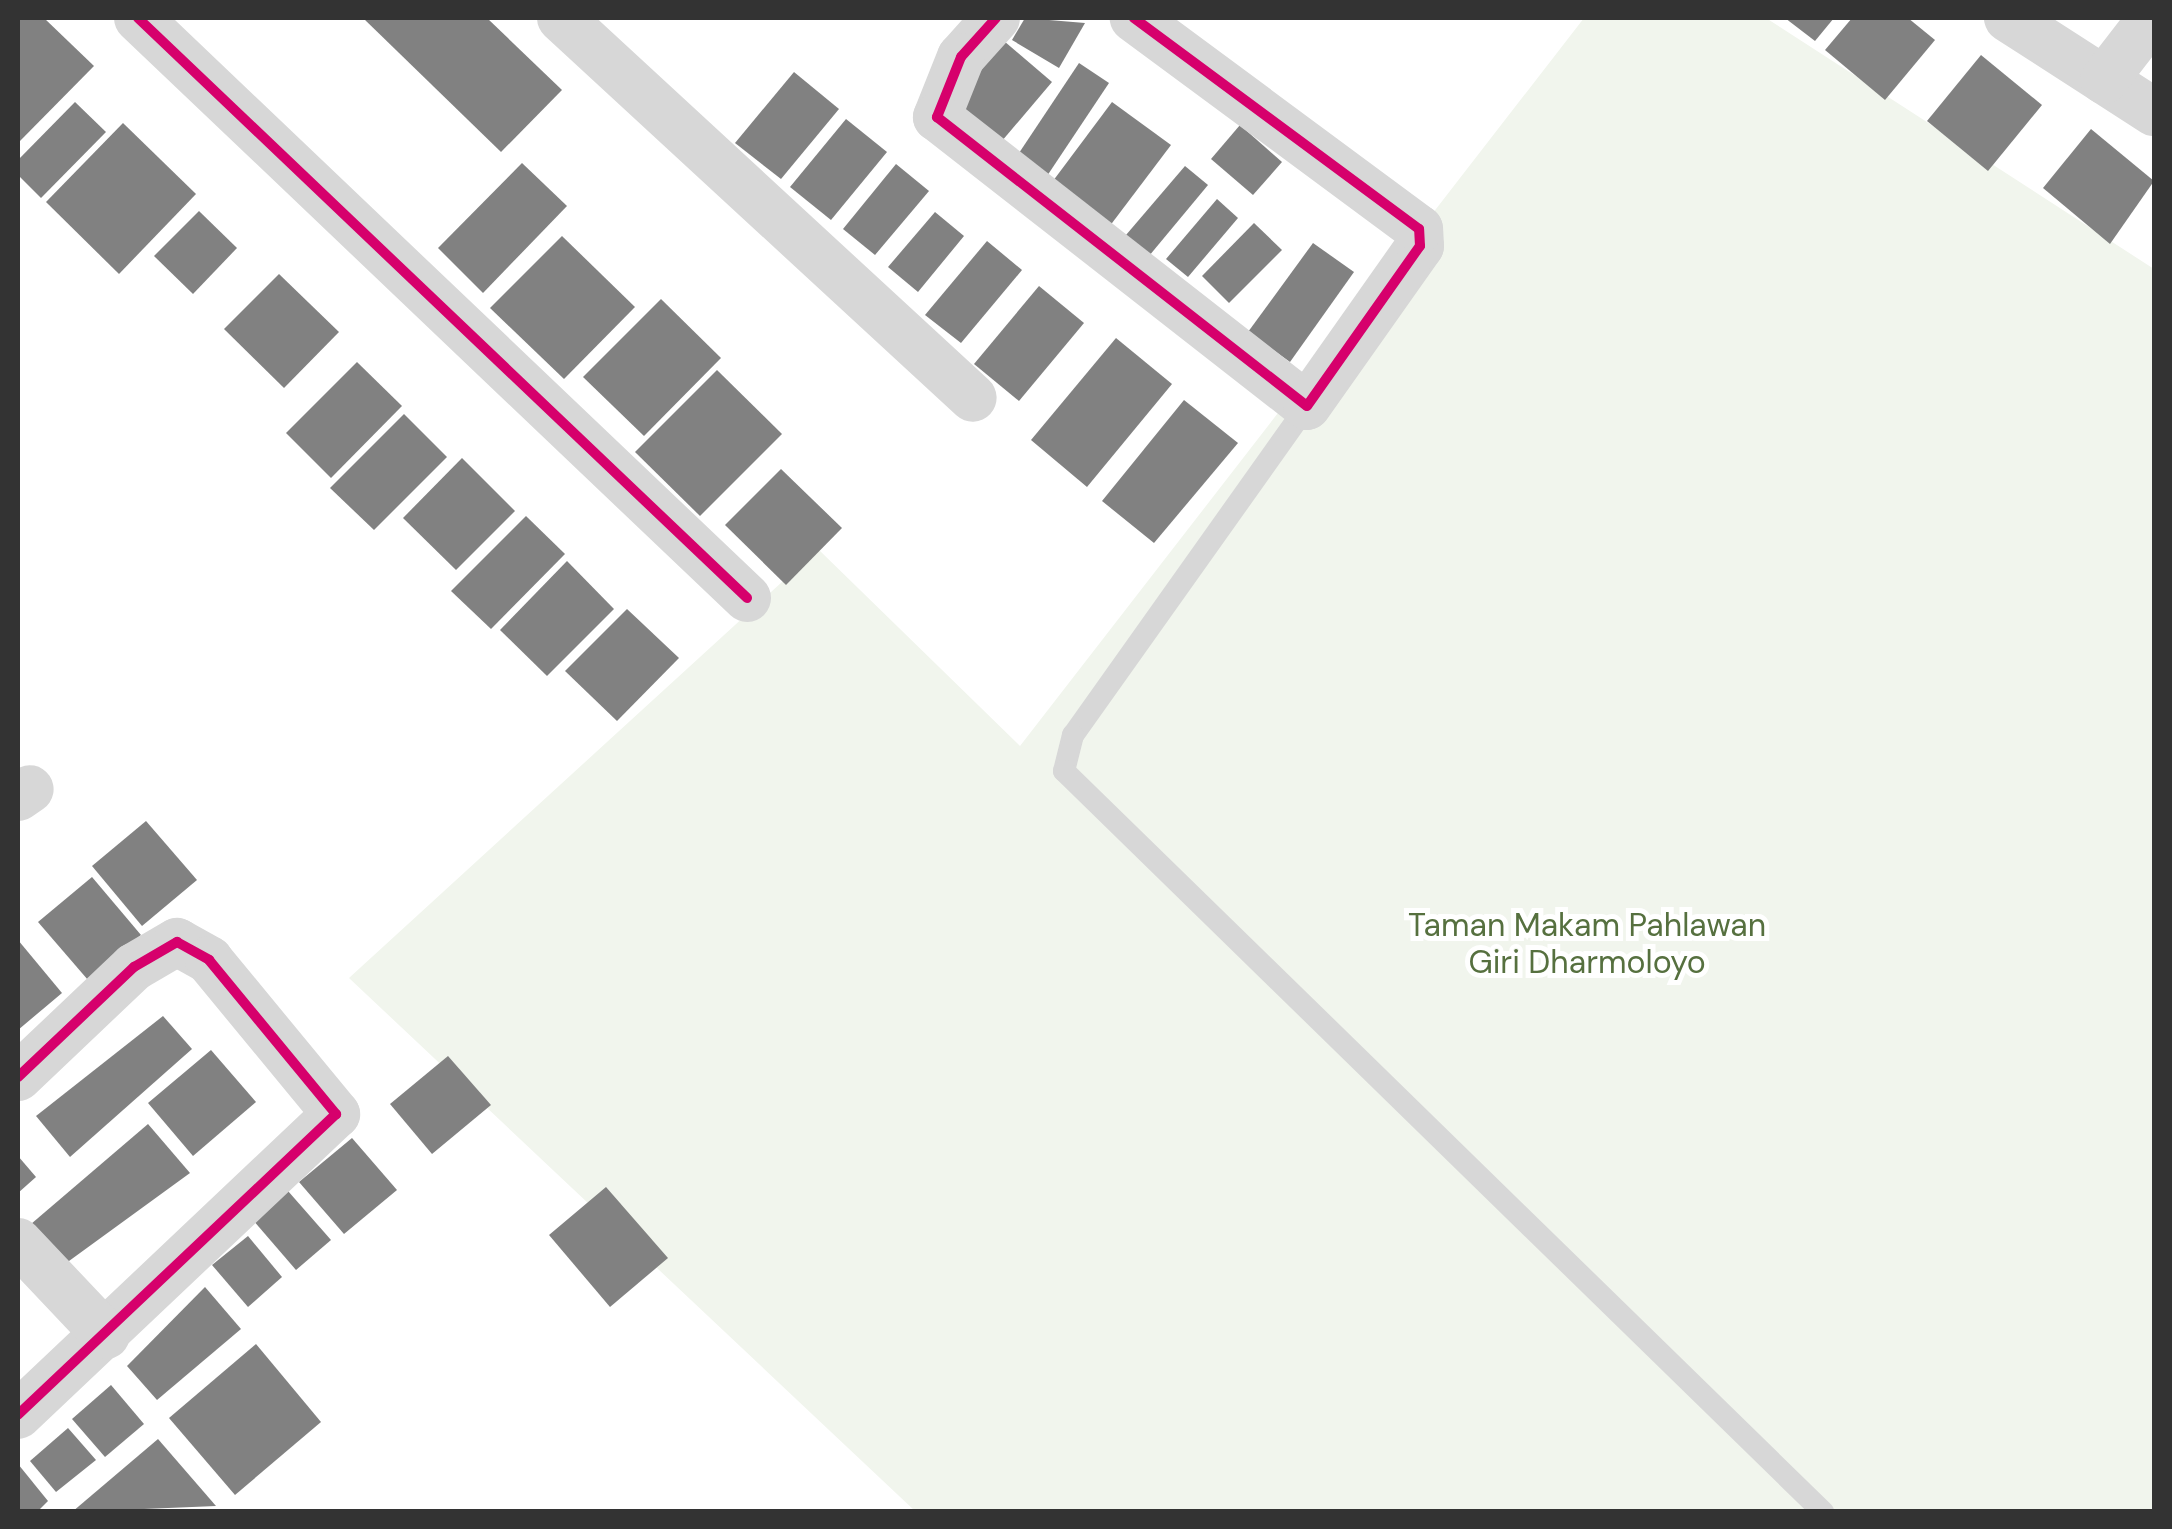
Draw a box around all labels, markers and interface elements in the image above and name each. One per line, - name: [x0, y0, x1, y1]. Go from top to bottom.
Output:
- park label: Taman Makam Pahlawan Giri Dharmoloyo: [1408, 907, 1766, 982]

